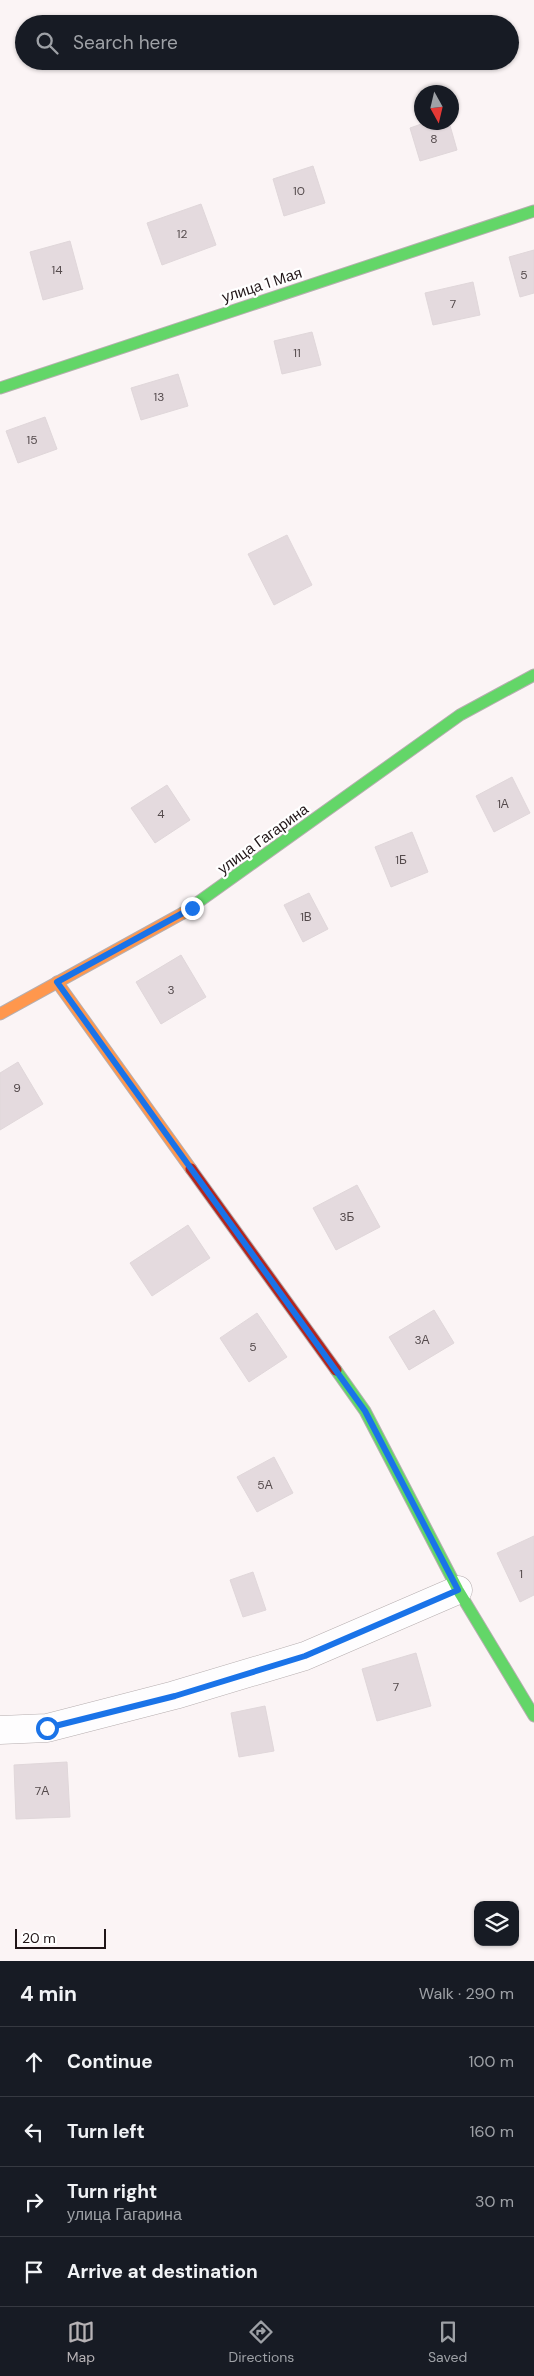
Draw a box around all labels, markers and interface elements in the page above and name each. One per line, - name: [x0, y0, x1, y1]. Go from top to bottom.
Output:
- search box: [15, 15, 519, 70]
- icon: search: [33, 29, 61, 57]
- text: Search here: [73, 30, 178, 55]
- north arrow: [414, 85, 459, 130]
- house number: 8: [430, 131, 438, 147]
- house number: 10: [293, 183, 305, 199]
- house number: 12: [177, 226, 187, 242]
- house number: 14: [51, 262, 63, 278]
- street label: улица 1 Мая: [219, 263, 305, 307]
- house number: 5: [520, 267, 528, 283]
- house number: 7: [450, 296, 456, 312]
- house number: 11: [293, 345, 301, 361]
- house number: 13: [154, 389, 164, 405]
- house number: 15: [26, 432, 38, 448]
- house number: 1А: [497, 796, 509, 812]
- street label: улица Гагарина: [214, 799, 313, 879]
- house number: 4: [157, 806, 165, 822]
- house number: 1Б: [395, 852, 407, 868]
- route end: [181, 897, 204, 920]
- house number: 1В: [300, 909, 312, 925]
- house number: 3: [167, 982, 175, 998]
- house number: 9: [13, 1080, 21, 1096]
- house number: 3Б: [340, 1209, 355, 1225]
- house number: 3А: [414, 1332, 430, 1348]
- house number: 5: [249, 1339, 257, 1355]
- house number: 5А: [257, 1477, 273, 1493]
- house number: 1: [519, 1566, 523, 1582]
- house number: 7: [393, 1679, 399, 1695]
- route start: [36, 1717, 59, 1740]
- house number: 7А: [35, 1783, 49, 1799]
- map controls: [474, 1901, 519, 1946]
- button: layers: [474, 1901, 519, 1946]
- scale bar: [15, 1926, 106, 1949]
- text: 20 m: [22, 1929, 56, 1947]
- text: 4 min: [20, 1980, 77, 2008]
- text: Walk · 290 m: [419, 1983, 514, 2004]
- icon: ahead: [20, 2048, 48, 2076]
- text: Continue: [67, 2049, 153, 2074]
- text: 100 m: [469, 2051, 514, 2072]
- icon: left: [20, 2118, 48, 2146]
- text: Turn left: [67, 2119, 145, 2144]
- text: 160 m: [470, 2121, 514, 2142]
- text: Turn right: [67, 2179, 157, 2204]
- icon: right: [20, 2188, 48, 2216]
- text: 30 m: [475, 2191, 514, 2212]
- text: улица Гагарина: [67, 2204, 182, 2225]
- icon: arrive: [20, 2258, 48, 2286]
- text: Arrive at destination: [67, 2259, 258, 2284]
- tab: Map: [67, 2318, 95, 2366]
- tab: Directions: [229, 2318, 294, 2366]
- tab: Saved: [428, 2318, 467, 2366]

